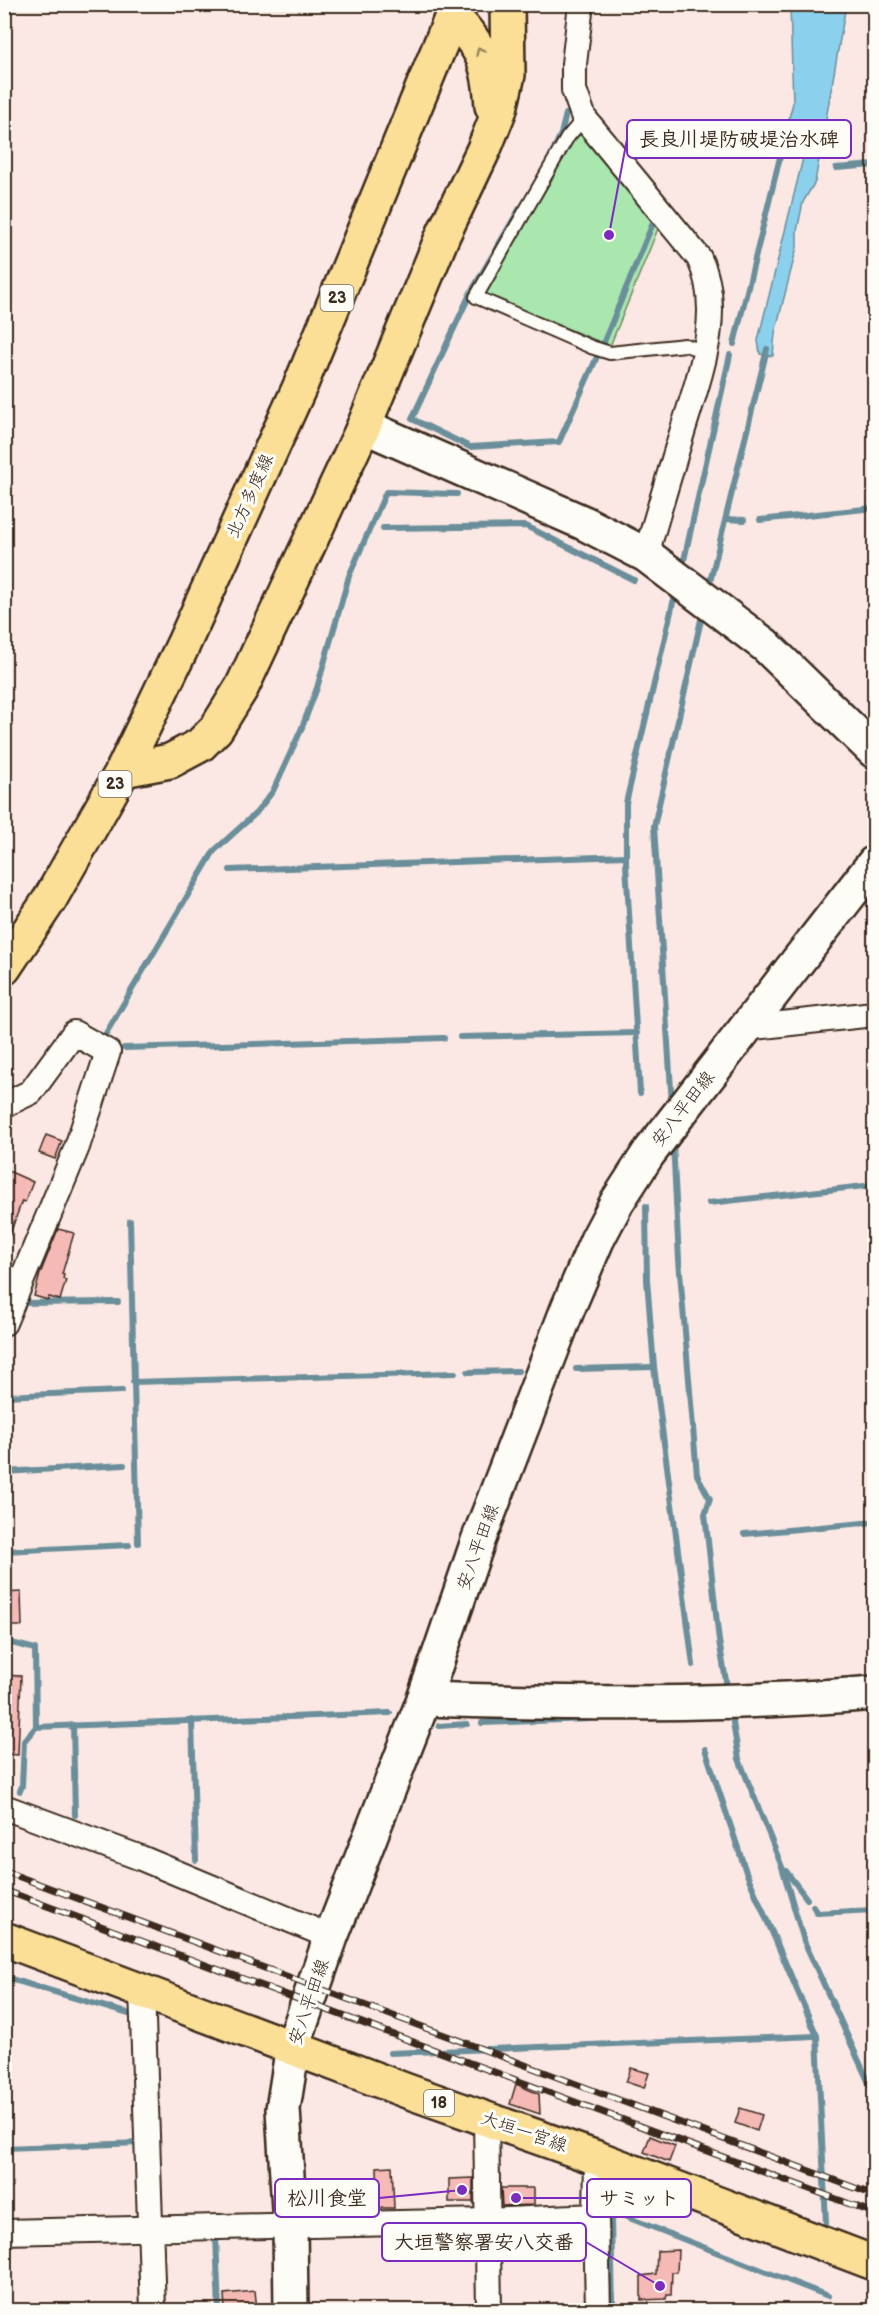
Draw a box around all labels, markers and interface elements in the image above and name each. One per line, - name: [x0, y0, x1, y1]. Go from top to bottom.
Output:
- one-way arrow: [475, 47, 487, 58]
- callout: 長良川堤防破堤治水碑: [627, 120, 851, 158]
- text: 長良川堤防破堤治水碑: [639, 128, 839, 152]
- road number: 23: [320, 285, 354, 311]
- street label: 北方多度線: [222, 451, 278, 541]
- road number: 23: [98, 771, 132, 797]
- street label: 安八平田線: [647, 1067, 719, 1151]
- street label: 安八平田線: [453, 1501, 503, 1593]
- street label: 安八平田線: [284, 1956, 334, 2048]
- road number: 18: [424, 2090, 454, 2116]
- street label: 大垣一宮線: [478, 2107, 570, 2157]
- callout: 松川食堂: [275, 2179, 379, 2217]
- callout: サミット: [587, 2179, 691, 2217]
- text: 松川食堂: [287, 2187, 367, 2211]
- text: サミット: [599, 2187, 679, 2211]
- callout: 大垣警察署安八交番: [382, 2223, 586, 2261]
- text: 大垣警察署安八交番: [394, 2231, 574, 2255]

